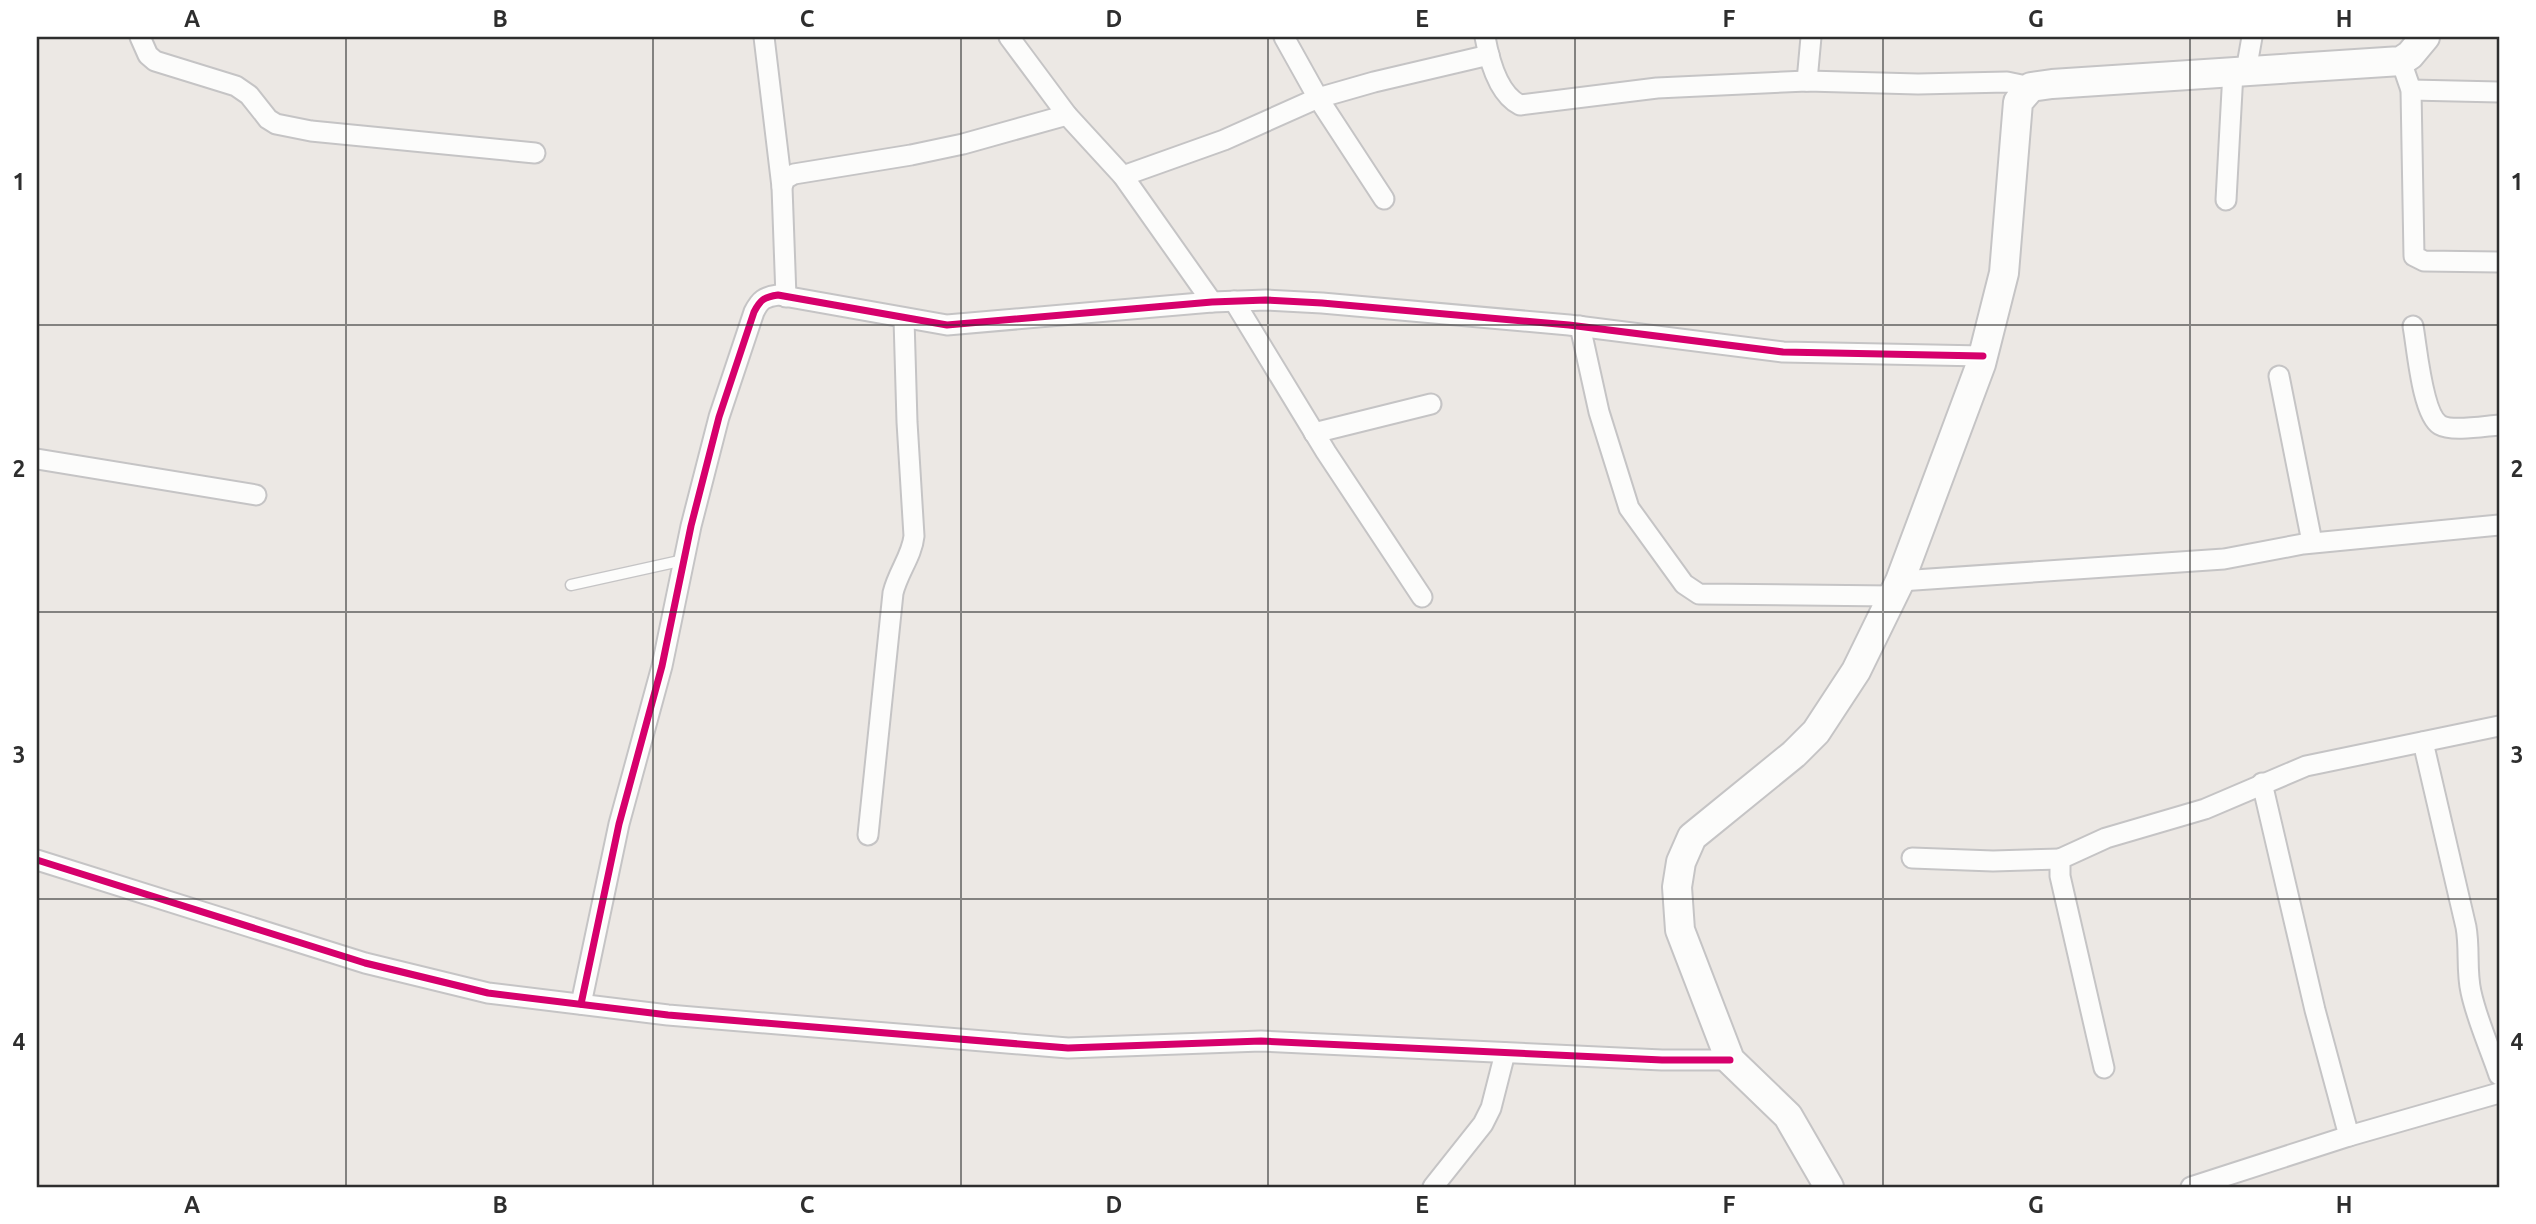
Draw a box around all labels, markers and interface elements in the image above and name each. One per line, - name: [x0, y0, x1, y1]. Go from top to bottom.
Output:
- text: A: [184, 6, 200, 31]
- text: B: [492, 6, 508, 31]
- text: C: [800, 6, 815, 31]
- text: D: [1106, 6, 1122, 31]
- text: E: [1415, 6, 1429, 31]
- text: F: [1723, 6, 1736, 31]
- text: G: [2028, 6, 2044, 31]
- text: H: [2336, 6, 2352, 31]
- text: 1: [13, 169, 25, 194]
- text: 1: [2511, 169, 2523, 194]
- text: 2: [13, 456, 25, 481]
- text: 2: [2511, 456, 2523, 481]
- text: 3: [13, 742, 25, 767]
- text: 3: [2511, 742, 2523, 767]
- text: 4: [13, 1029, 26, 1054]
- text: 4: [2511, 1029, 2524, 1054]
- text: A: [184, 1192, 200, 1217]
- text: B: [492, 1192, 508, 1217]
- text: C: [800, 1192, 815, 1217]
- text: D: [1106, 1192, 1122, 1217]
- text: E: [1415, 1192, 1429, 1217]
- text: F: [1723, 1192, 1736, 1217]
- text: G: [2028, 1192, 2044, 1217]
- text: H: [2336, 1192, 2352, 1217]

